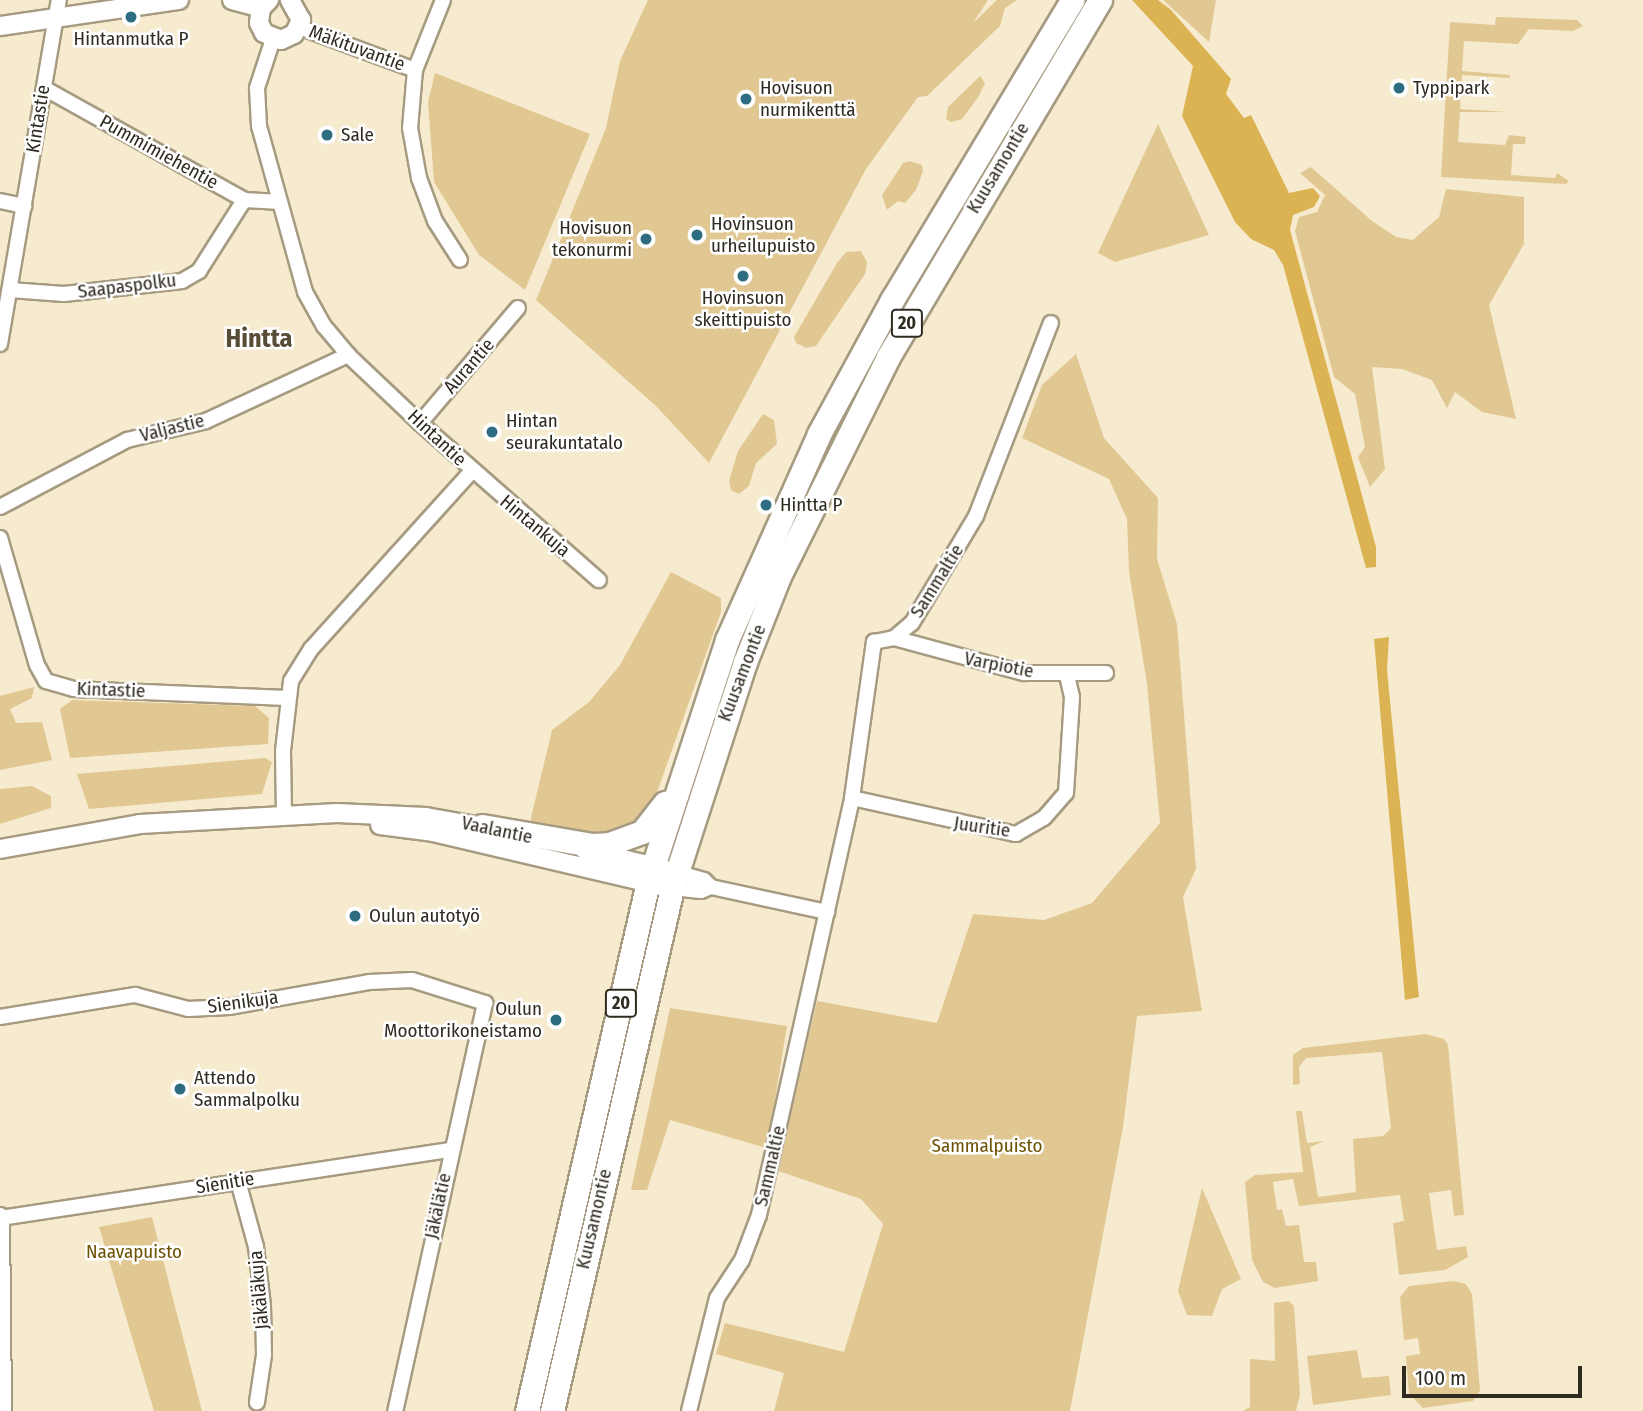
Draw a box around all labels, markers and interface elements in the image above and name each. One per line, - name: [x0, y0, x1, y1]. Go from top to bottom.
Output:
- marker: Hintanmutka P: [123, 9, 139, 25]
- street label: Mäkituvantie: [306, 20, 408, 76]
- place label: Hintanmutka P: [74, 28, 188, 50]
- place label: Hovisuon nurmikenttä: [760, 77, 856, 121]
- place label: Typpipark: [1413, 77, 1489, 99]
- marker: Typpipark: [1391, 80, 1407, 96]
- street label: Kintastie: [21, 83, 55, 155]
- marker: Hovisuon nurmikenttä: [738, 91, 754, 107]
- street label: Pummimiehentie: [96, 110, 222, 194]
- street label: Kuusamontie: [962, 118, 1034, 218]
- place label: Sale: [341, 124, 374, 146]
- marker: Sale: [319, 127, 335, 143]
- place label: Hovinsuon urheilupuisto: [711, 213, 816, 257]
- place label: Hovisuon tekonurmi: [552, 217, 632, 261]
- marker: Hovinsuon urheilupuisto: [689, 227, 705, 243]
- marker: Hovisuon tekonurmi: [638, 231, 654, 247]
- marker: Hovinsuon skeittipuisto: [735, 268, 751, 284]
- street label: Saapaspolku: [77, 269, 177, 303]
- place label: Hovinsuon skeittipuisto: [694, 287, 792, 331]
- road number: 20: [890, 309, 925, 338]
- district label: Hintta: [226, 323, 292, 355]
- street label: Aurantie: [439, 334, 499, 398]
- street label: Hintantie: [403, 405, 471, 471]
- street label: Valjastie: [137, 409, 207, 447]
- place label: Hintan seurakuntatalo: [506, 410, 623, 454]
- marker: Hintan seurakuntatalo: [484, 424, 500, 440]
- street label: Hintankuja: [495, 490, 575, 562]
- place label: Hintta P: [780, 494, 842, 516]
- marker: Hintta P: [758, 497, 774, 513]
- street label: Sammaltie: [905, 540, 969, 622]
- street label: Kuusamontie: [713, 621, 771, 725]
- street label: Varpiotie: [962, 647, 1036, 683]
- street label: Kintastie: [76, 677, 146, 703]
- street label: Vaalantie: [459, 811, 535, 849]
- street label: Juuritie: [952, 812, 1012, 842]
- place label: Oulun autotyö: [369, 905, 480, 927]
- marker: Oulun autotyö: [347, 908, 363, 924]
- street label: Sienikuja: [206, 986, 280, 1018]
- road number: 20: [604, 988, 638, 1018]
- place label: Oulun Moottorikoneistamo: [384, 998, 542, 1042]
- marker: Oulun Moottorikoneistamo: [548, 1012, 564, 1028]
- place label: Attendo Sammalpolku: [194, 1067, 300, 1111]
- marker: Attendo Sammalpolku: [172, 1081, 188, 1097]
- street label: Sammaltie: [750, 1123, 790, 1209]
- park label: Sammalpuisto: [932, 1135, 1042, 1157]
- street label: Sienitie: [194, 1167, 256, 1199]
- street label: Kuusamontie: [571, 1167, 617, 1271]
- street label: Jäkälätie: [420, 1171, 456, 1241]
- park label: Naavapuisto: [86, 1241, 182, 1263]
- street label: Jäkäläkuja: [244, 1250, 274, 1330]
- scale bar: [1405, 1352, 1585, 1396]
- text: 100 m: [1415, 1365, 1466, 1391]

